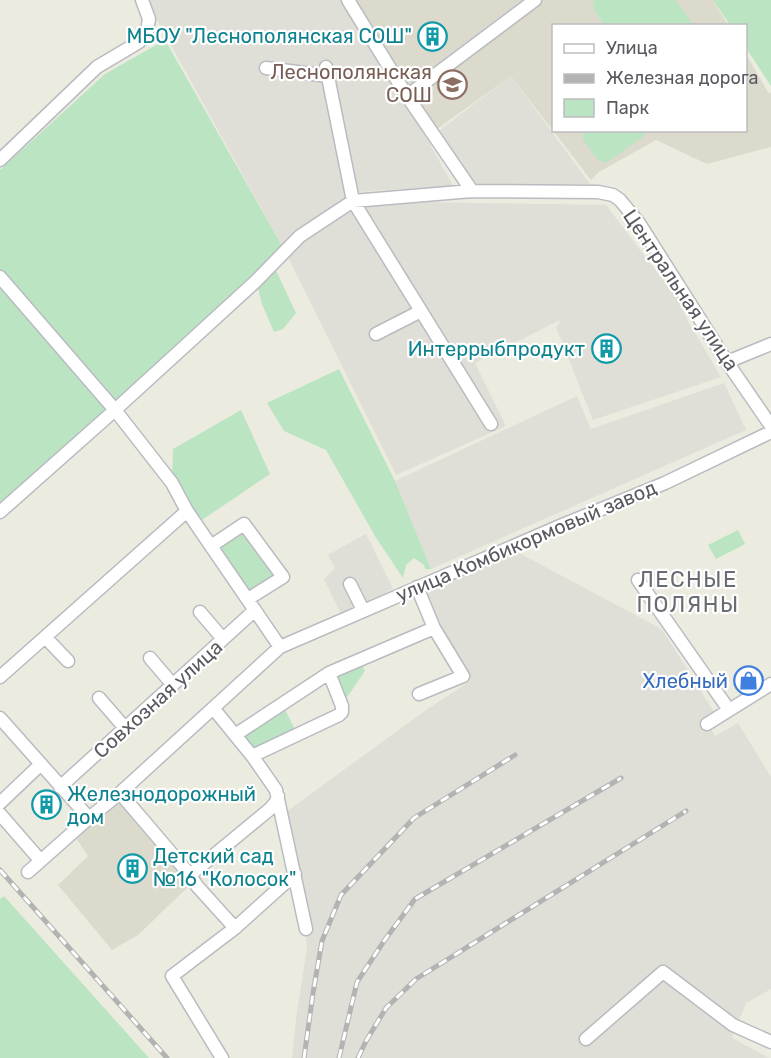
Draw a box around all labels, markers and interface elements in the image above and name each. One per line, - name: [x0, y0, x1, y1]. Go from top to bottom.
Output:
- building icon: МБОУ "Леснополянская СОШ": [417, 20, 449, 52]
- place label: МБОУ "Леснополянская СОШ": [126, 24, 412, 48]
- legend: [552, 24, 747, 132]
- text: Улица: [606, 37, 658, 59]
- place label: Леснополянская СОШ: [270, 60, 432, 107]
- text: Железная дорога: [606, 67, 759, 89]
- school or university icon: Леснополянская СОШ: [437, 68, 469, 100]
- text: Парк: [606, 97, 650, 119]
- street label: Центральная улица: [618, 205, 744, 375]
- building icon: Интеррыбпродукт: [590, 333, 622, 365]
- place label: Интеррыбпродукт: [408, 337, 585, 361]
- street label: улица Комбикормовый завод: [392, 475, 660, 607]
- district label: ЛЕСНЫЕ ПОЛЯНЫ: [636, 566, 740, 618]
- street label: Совхозная улица: [89, 635, 227, 763]
- shop icon: Хлебный: [733, 665, 765, 697]
- place label: Хлебный: [642, 669, 728, 693]
- place label: Железнодорожный дом: [67, 782, 256, 829]
- building icon: Железнодорожный дом: [30, 789, 62, 821]
- place label: Детский сад №16 "Колосок": [153, 844, 296, 891]
- building icon: Детский сад №16 "Колосок": [116, 852, 148, 884]

